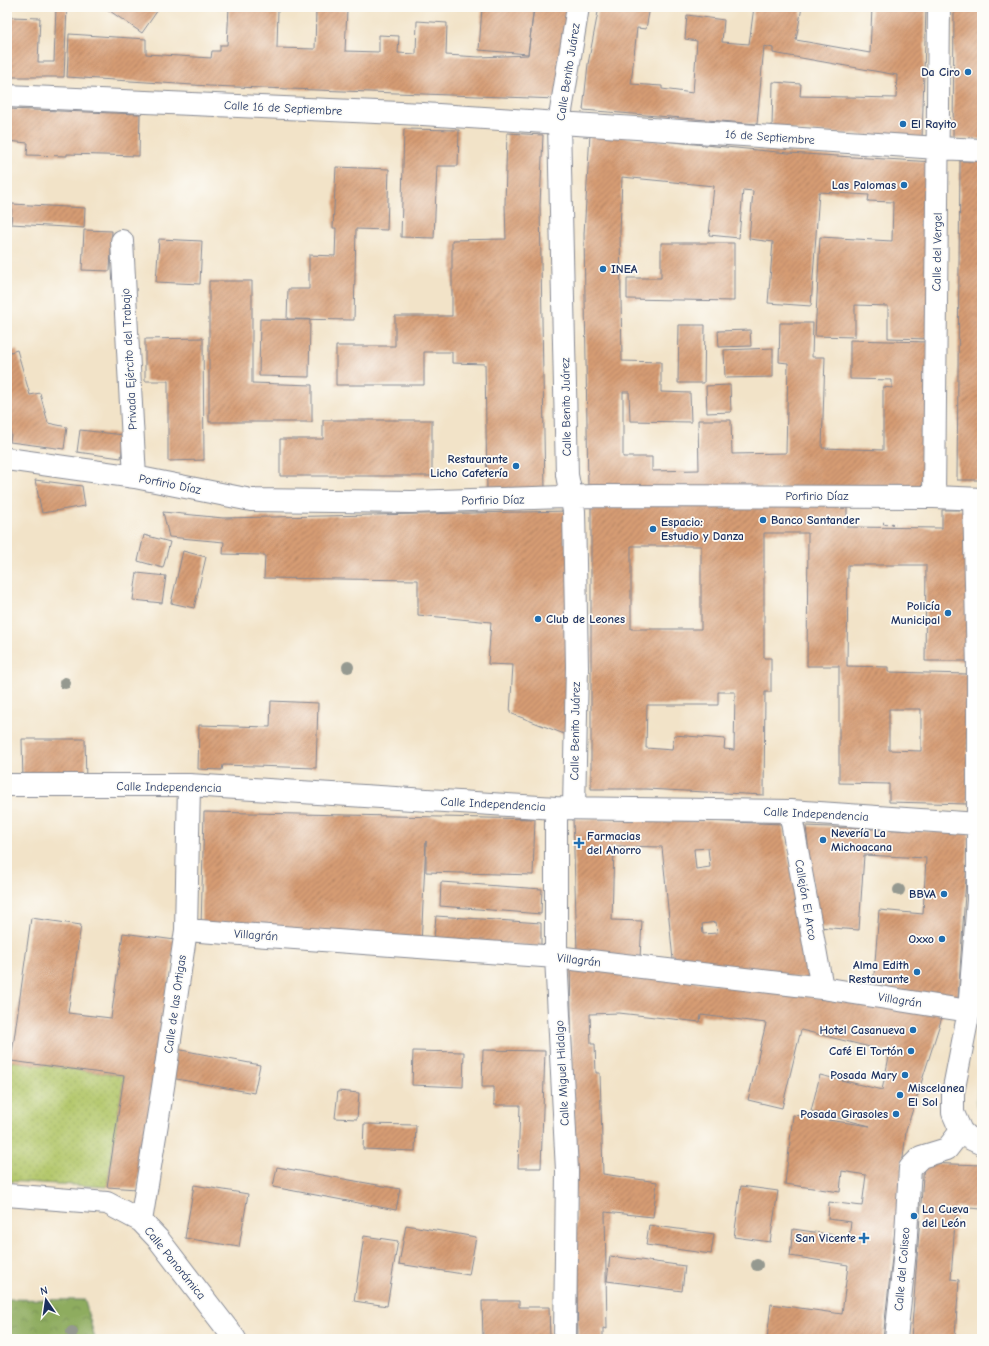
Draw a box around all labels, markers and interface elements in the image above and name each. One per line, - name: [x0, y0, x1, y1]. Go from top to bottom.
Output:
- street label: Calle Benito Juárez: [553, 21, 583, 122]
- place label: Da Ciro: [921, 65, 960, 79]
- marker: Da Ciro: [963, 67, 973, 77]
- street label: Calle 16 de Septiembre: [223, 98, 343, 118]
- place label: El Rayito: [911, 117, 957, 131]
- marker: El Rayito: [898, 119, 908, 129]
- street label: 16 de Septiembre: [725, 127, 815, 147]
- place label: Las Palomas: [832, 178, 896, 192]
- marker: Las Palomas: [899, 180, 909, 190]
- street label: Calle del Vergel: [929, 212, 945, 292]
- place label: INEA: [611, 262, 638, 276]
- marker: INEA: [598, 264, 608, 274]
- street label: Privada Ejército del Trabajo: [118, 288, 140, 430]
- street label: Calle Benito Juárez: [558, 357, 574, 456]
- place label: Restaurante Licho Cafetería: [430, 452, 508, 480]
- marker: Restaurante Licho Cafetería: [511, 461, 521, 471]
- street label: Porfirio Díaz: [138, 471, 203, 497]
- street label: Porfirio Díaz: [786, 489, 849, 503]
- street label: Porfirio Díaz: [461, 492, 525, 508]
- place label: Banco Santander: [771, 513, 860, 527]
- place label: Espacio: Estudio y Danza: [661, 515, 744, 543]
- marker: Banco Santander: [758, 515, 768, 525]
- marker: Espacio: Estudio y Danza: [648, 524, 658, 534]
- place label: Policía Municipal: [891, 599, 940, 627]
- marker: Policía Municipal: [943, 608, 953, 618]
- place label: Club de Leones: [546, 612, 625, 626]
- marker: Club de Leones: [533, 614, 543, 624]
- street label: Calle Benito Juárez: [567, 681, 583, 780]
- street label: Calle Independencia: [116, 779, 222, 795]
- street label: Calle Independencia: [440, 794, 546, 814]
- street label: Calle Independencia: [763, 804, 869, 824]
- place label: Nevería La Michoacana: [831, 826, 892, 854]
- place label: Farmacias del Ahorro: [587, 829, 641, 857]
- marker: Nevería La Michoacana: [818, 835, 828, 845]
- marker: Farmacias del Ahorro: [574, 838, 584, 848]
- street label: Callejón El Arco: [792, 858, 820, 942]
- place label: BBVA: [909, 887, 936, 901]
- marker: BBVA: [939, 889, 949, 899]
- street label: Villagrán: [233, 926, 279, 944]
- place label: Oxxo: [909, 932, 934, 946]
- marker: Oxxo: [937, 934, 947, 944]
- street label: Villagrán: [556, 950, 602, 970]
- street label: Calle de las Ortigas: [161, 954, 189, 1054]
- place label: Alma Edith Restaurante: [848, 958, 909, 986]
- marker: Alma Edith Restaurante: [912, 967, 922, 977]
- street label: Villagrán: [877, 990, 923, 1010]
- street label: Calle Miguel Hidalgo: [552, 1020, 572, 1126]
- place label: Hotel Casanueva: [820, 1023, 905, 1037]
- marker: Hotel Casanueva: [908, 1025, 918, 1035]
- place label: Café El Tortón: [829, 1044, 903, 1058]
- marker: Café El Tortón: [906, 1046, 916, 1056]
- place label: Posada Mary: [830, 1068, 897, 1082]
- marker: Posada Mary: [900, 1070, 910, 1080]
- place label: Miscelanea El Sol: [908, 1081, 965, 1109]
- marker: Miscelanea El Sol: [895, 1090, 905, 1100]
- place label: Posada Girasoles: [800, 1107, 888, 1121]
- marker: Posada Girasoles: [891, 1109, 901, 1119]
- place label: La Cueva del León: [922, 1202, 969, 1230]
- marker: La Cueva del León: [909, 1211, 919, 1221]
- street label: Calle Panorámica: [141, 1224, 209, 1302]
- street label: Calle del Coliseo: [891, 1226, 913, 1312]
- place label: San Vicente: [796, 1231, 856, 1245]
- marker: San Vicente: [859, 1233, 869, 1243]
- north arrow: [26, 1280, 66, 1320]
- text: N: [39, 1284, 49, 1298]

